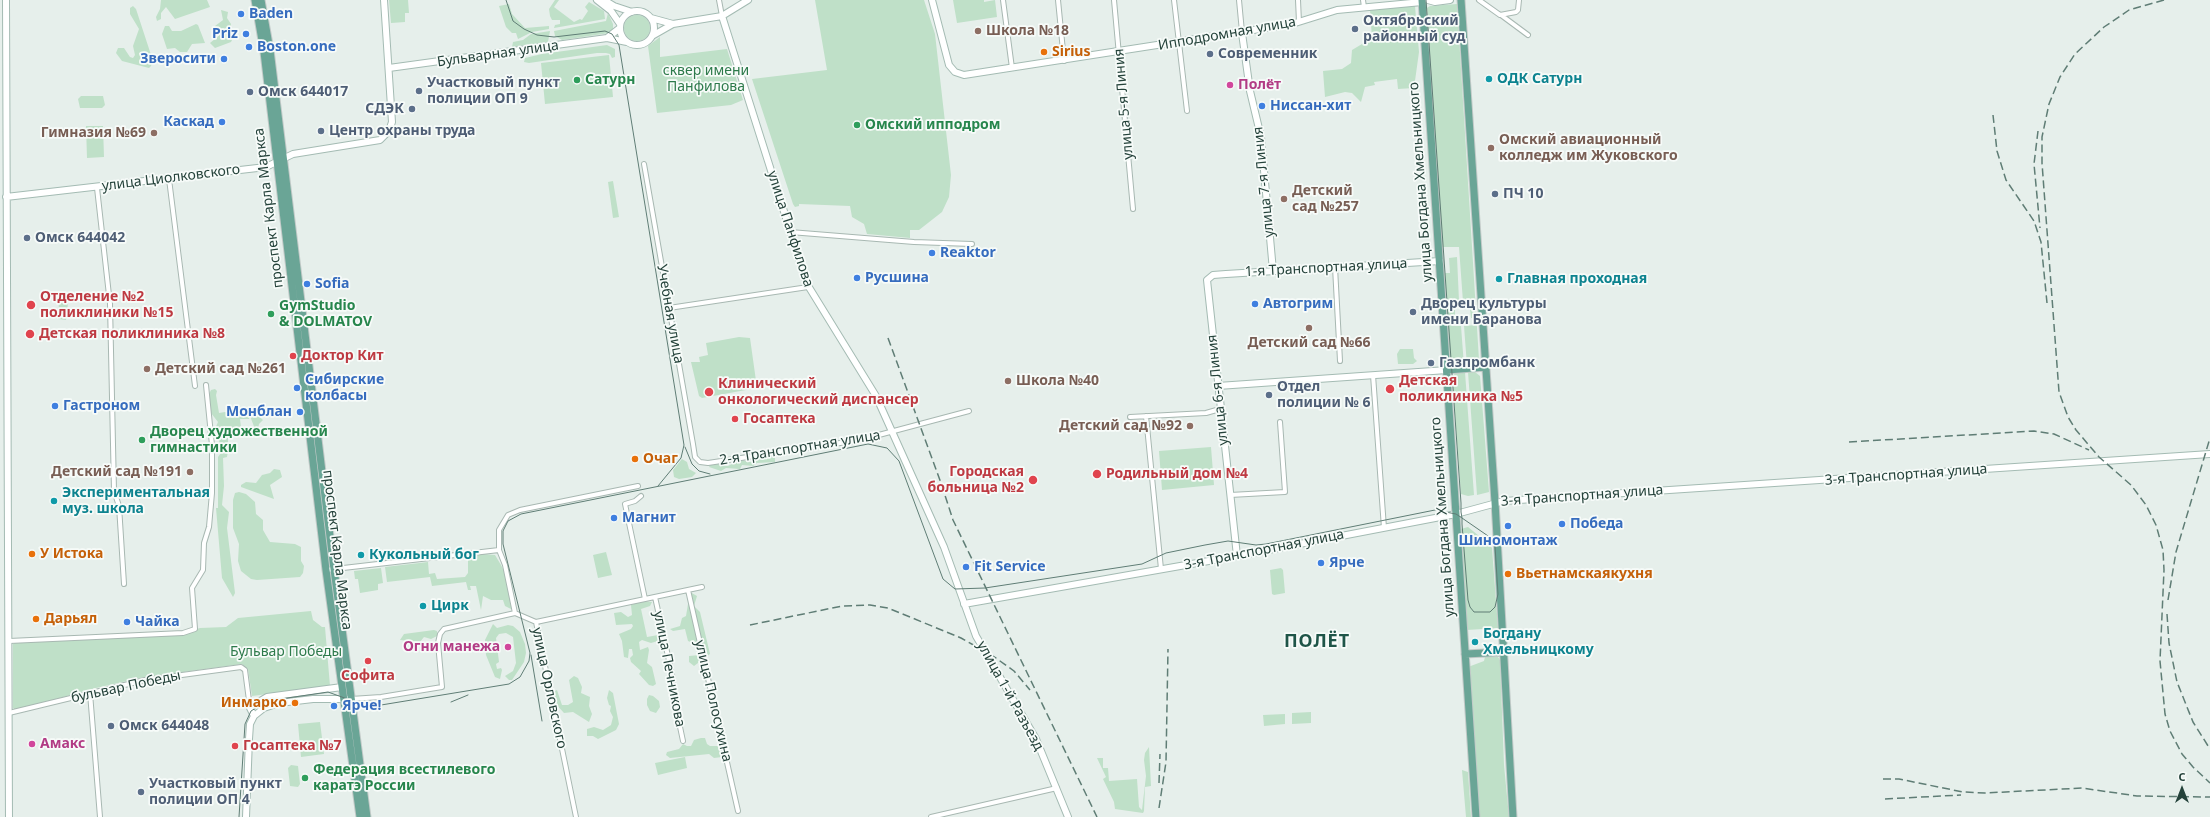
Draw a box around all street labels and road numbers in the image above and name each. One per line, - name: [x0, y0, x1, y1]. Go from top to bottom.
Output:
- street label: Ипподромная улица: [1157, 14, 1297, 54]
- street label: Бульварная улица: [436, 37, 560, 71]
- street label: улица 5-я Линия: [1111, 48, 1137, 160]
- street label: улица Богдана Хмельницкого: [1406, 82, 1436, 282]
- street label: улица 7-я Линия: [1250, 126, 1278, 238]
- street label: проспект Карла Маркса: [251, 127, 287, 289]
- street label: улица Циолковского: [101, 161, 241, 195]
- street label: улица Панфилова: [763, 169, 817, 289]
- street label: 1-я Транспортная улица: [1244, 255, 1408, 281]
- street label: Учебная улица: [653, 263, 687, 365]
- street label: улица 6-я Линия: [1204, 334, 1232, 446]
- street label: улица Богдана Хмельницкого: [1428, 417, 1458, 617]
- street label: 2-я Транспортная улица: [718, 427, 882, 469]
- street label: 3-я Транспортная улица: [1824, 461, 1988, 489]
- street label: проспект Карла Маркса: [319, 469, 355, 631]
- street label: 3-я Транспортная улица: [1500, 482, 1664, 510]
- street label: 3-я Транспортная улица: [1182, 526, 1346, 574]
- street label: улица Печникова: [650, 610, 688, 728]
- street label: улица Орловского: [528, 626, 570, 750]
- street label: улица Полосухина: [691, 638, 735, 764]
- street label: улица 1-й Разъезд: [973, 638, 1047, 754]
- street label: бульвар Победы: [70, 667, 182, 707]

